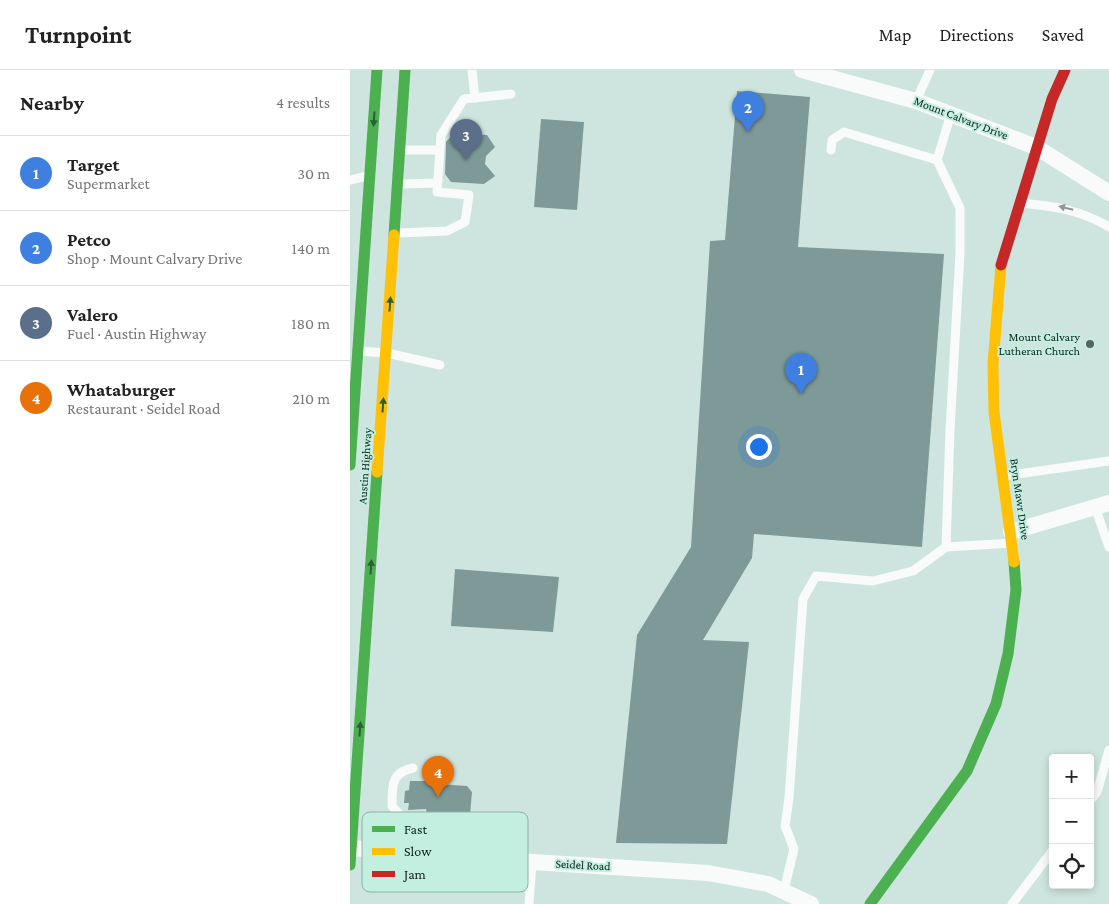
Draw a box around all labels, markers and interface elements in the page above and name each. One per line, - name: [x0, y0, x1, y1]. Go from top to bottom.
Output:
- text: Turnpoint: [25, 21, 131, 48]
- text: Map: [879, 25, 911, 45]
- text: Directions: [939, 25, 1014, 45]
- text: Saved: [1042, 25, 1084, 45]
- text: Nearby: [20, 91, 84, 115]
- pin: 2: [732, 91, 764, 132]
- text: 4 results: [276, 94, 330, 111]
- street label: Mount Calvary Drive: [912, 94, 1010, 142]
- one-way arrow: [370, 111, 378, 127]
- pin: 3: [450, 119, 482, 160]
- text: Target: [67, 154, 119, 175]
- text: 1: [33, 165, 39, 182]
- text: 30 m: [298, 165, 330, 182]
- text: Supermarket: [67, 175, 150, 192]
- one-way arrow: [1058, 204, 1073, 212]
- text: Petco: [67, 229, 111, 250]
- text: 2: [32, 240, 40, 257]
- text: 140 m: [292, 240, 330, 257]
- text: Shop · Mount Calvary Drive: [67, 250, 242, 267]
- one-way arrow: [387, 296, 395, 312]
- text: Valero: [67, 304, 118, 325]
- text: 3: [32, 315, 40, 332]
- text: 180 m: [291, 315, 330, 332]
- text: Fuel · Austin Highway: [67, 325, 206, 342]
- place label: Mount Calvary Lutheran Church: [998, 330, 1081, 358]
- marker: Mount Calvary Lutheran Church: [1084, 338, 1096, 350]
- pin: 1: [785, 353, 817, 394]
- text: Whataburger: [67, 379, 176, 400]
- text: 4: [32, 390, 40, 407]
- text: 210 m: [292, 390, 330, 407]
- one-way arrow: [379, 396, 387, 412]
- text: Restaurant · Seidel Road: [67, 400, 220, 417]
- street label: Austin Highway: [355, 427, 375, 505]
- your location: [746, 434, 772, 460]
- street label: Bryn Mawr Drive: [1007, 457, 1033, 541]
- one-way arrow: [368, 558, 376, 574]
- one-way arrow: [356, 720, 364, 736]
- map controls: [1049, 754, 1094, 889]
- button: +: [1049, 754, 1094, 799]
- pin: 4: [422, 756, 454, 797]
- button: −: [1049, 799, 1094, 844]
- legend: [362, 812, 528, 892]
- text: Fast: [404, 821, 428, 837]
- text: Slow: [404, 843, 432, 859]
- button: locate: [1049, 844, 1094, 889]
- street label: Seidel Road: [555, 857, 612, 873]
- text: Jam: [402, 866, 426, 882]

